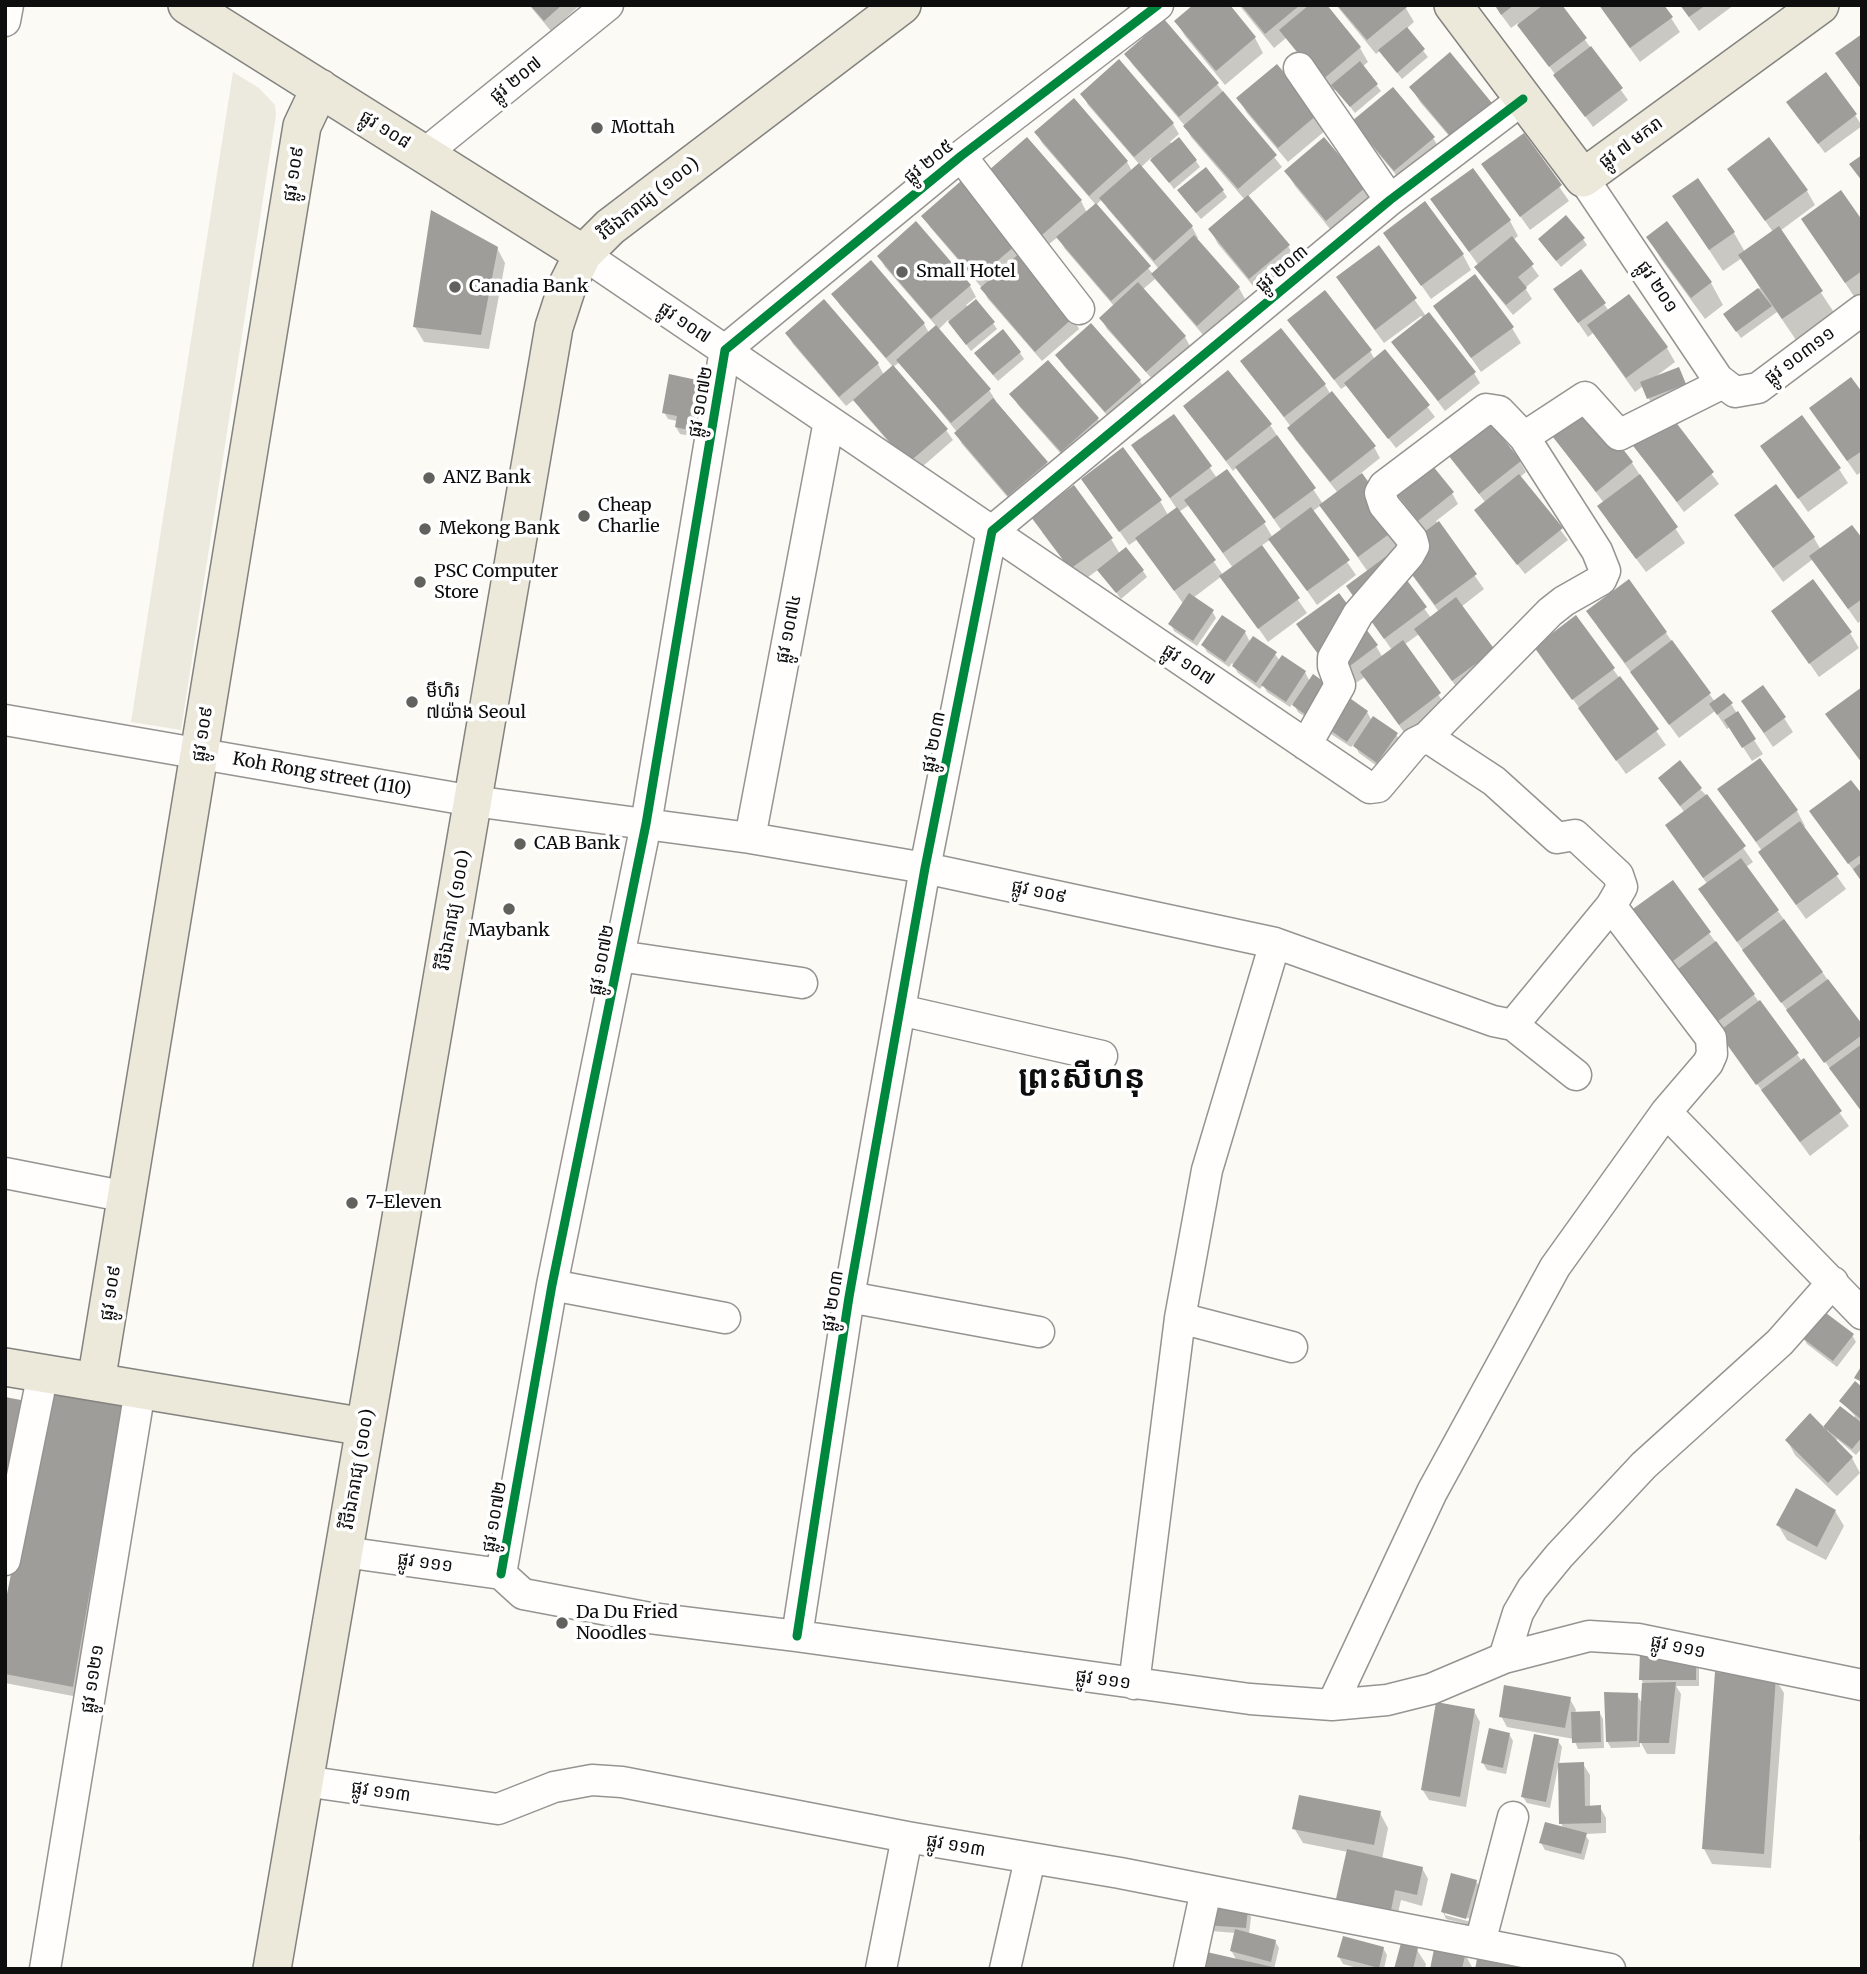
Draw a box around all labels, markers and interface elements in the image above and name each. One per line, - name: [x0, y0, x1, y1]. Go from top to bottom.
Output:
- street label: ផ្លូវ ២០៧: [486, 53, 546, 107]
- street label: ផ្លូវ ១០៨: [356, 106, 414, 154]
- street label: ផ្លូវ ៧ មករា: [1595, 113, 1667, 173]
- place label: Mottah: [611, 117, 675, 139]
- marker: Mottah: [589, 120, 605, 136]
- street label: ផ្លូវ ២០៥: [900, 135, 958, 189]
- street label: ផ្លូវ ១០៩: [279, 145, 309, 203]
- street label: វិថីឯករាជ្យ (១០០): [594, 153, 704, 245]
- street label: ផ្លូវ ២០៣: [1251, 241, 1313, 297]
- street label: ផ្លូវ ២០១: [1632, 257, 1682, 317]
- place label: Small Hotel: [916, 261, 1016, 283]
- marker: Small Hotel: [894, 264, 910, 280]
- place label: Canadia Bank: [469, 276, 588, 298]
- marker: Canadia Bank: [447, 279, 463, 295]
- street label: ផ្លូវ ១០៧: [654, 298, 714, 348]
- street label: ផ្លូវ ១០៣១១: [1760, 322, 1840, 390]
- street label: ផ្លូវ ១០៧២: [684, 365, 718, 439]
- place label: ANZ Bank: [443, 467, 531, 489]
- marker: ANZ Bank: [421, 470, 437, 486]
- place label: Cheap Charlie: [598, 495, 660, 538]
- marker: Cheap Charlie: [576, 508, 592, 524]
- place label: Mekong Bank: [439, 518, 560, 540]
- marker: Mekong Bank: [417, 521, 433, 537]
- place label: PSC Computer Store: [434, 561, 558, 604]
- marker: PSC Computer Store: [412, 574, 428, 590]
- street label: ផ្លូវ ១០៧៤: [772, 593, 806, 665]
- street label: ផ្លូវ ១០៧: [1158, 640, 1218, 690]
- place label: មីហិរ ៧យ៉ាង Seoul: [426, 681, 526, 724]
- marker: មីហិរ ៧យ៉ាង Seoul: [404, 694, 420, 710]
- street label: ផ្លូវ ១០៩: [188, 705, 218, 763]
- street label: ផ្លូវ ២០៣: [917, 709, 951, 775]
- street label: Koh Rong street (110): [231, 749, 413, 801]
- place label: CAB Bank: [534, 833, 620, 855]
- marker: CAB Bank: [512, 836, 528, 852]
- street label: វិថីឯករាជ្យ (១០០): [433, 848, 475, 972]
- street label: ផ្លូវ ១០៩: [1009, 876, 1069, 908]
- marker: Maybank: [501, 901, 517, 917]
- place label: Maybank: [468, 920, 550, 942]
- street label: ផ្លូវ ១០៧២: [585, 923, 619, 997]
- district label: ព្រះសីហនុ: [1018, 1060, 1146, 1098]
- place label: 7-Eleven: [366, 1192, 442, 1214]
- marker: 7-Eleven: [344, 1195, 360, 1211]
- street label: ផ្លូវ ១០៩: [96, 1264, 126, 1322]
- street label: ផ្លូវ ២០៣: [817, 1269, 849, 1333]
- street label: វិថីឯករាជ្យ (១០០): [337, 1407, 379, 1531]
- street label: ផ្លូវ ១០៧២: [478, 1480, 512, 1554]
- street label: ផ្លូវ ១១១: [396, 1548, 454, 1578]
- place label: Da Du Fried Noodles: [576, 1602, 678, 1644]
- marker: Da Du Fried Noodles: [554, 1615, 570, 1631]
- street label: ផ្លូវ ១១១: [1648, 1631, 1708, 1663]
- street label: ផ្លូវ ១១២១: [77, 1643, 109, 1715]
- street label: ផ្លូវ ១១១: [1074, 1665, 1132, 1695]
- street label: ផ្លូវ ១១៣: [350, 1777, 412, 1807]
- street label: ផ្លូវ ១១៣: [925, 1830, 987, 1862]

